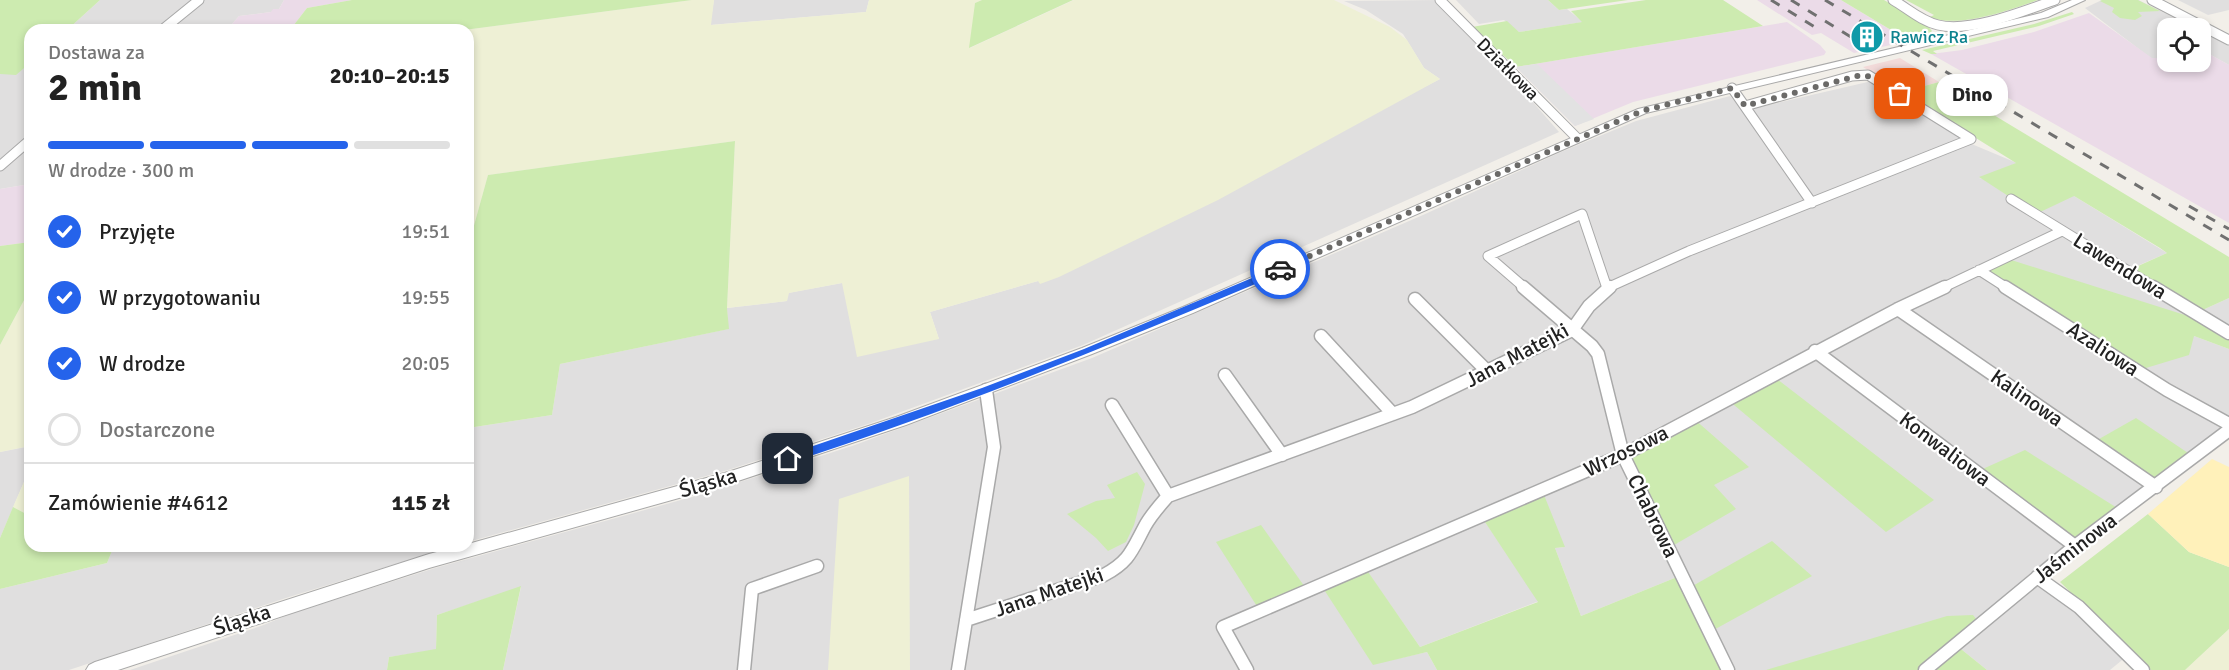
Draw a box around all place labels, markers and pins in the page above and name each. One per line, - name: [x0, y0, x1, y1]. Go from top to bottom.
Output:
- building icon: Rawicz Ra: [1849, 19, 1885, 55]
- place label: Rawicz Ra: [1890, 26, 1968, 48]
- pin: [1874, 68, 1925, 119]
- callout: Dino: [1936, 73, 2008, 115]
- pin: [762, 433, 813, 484]

